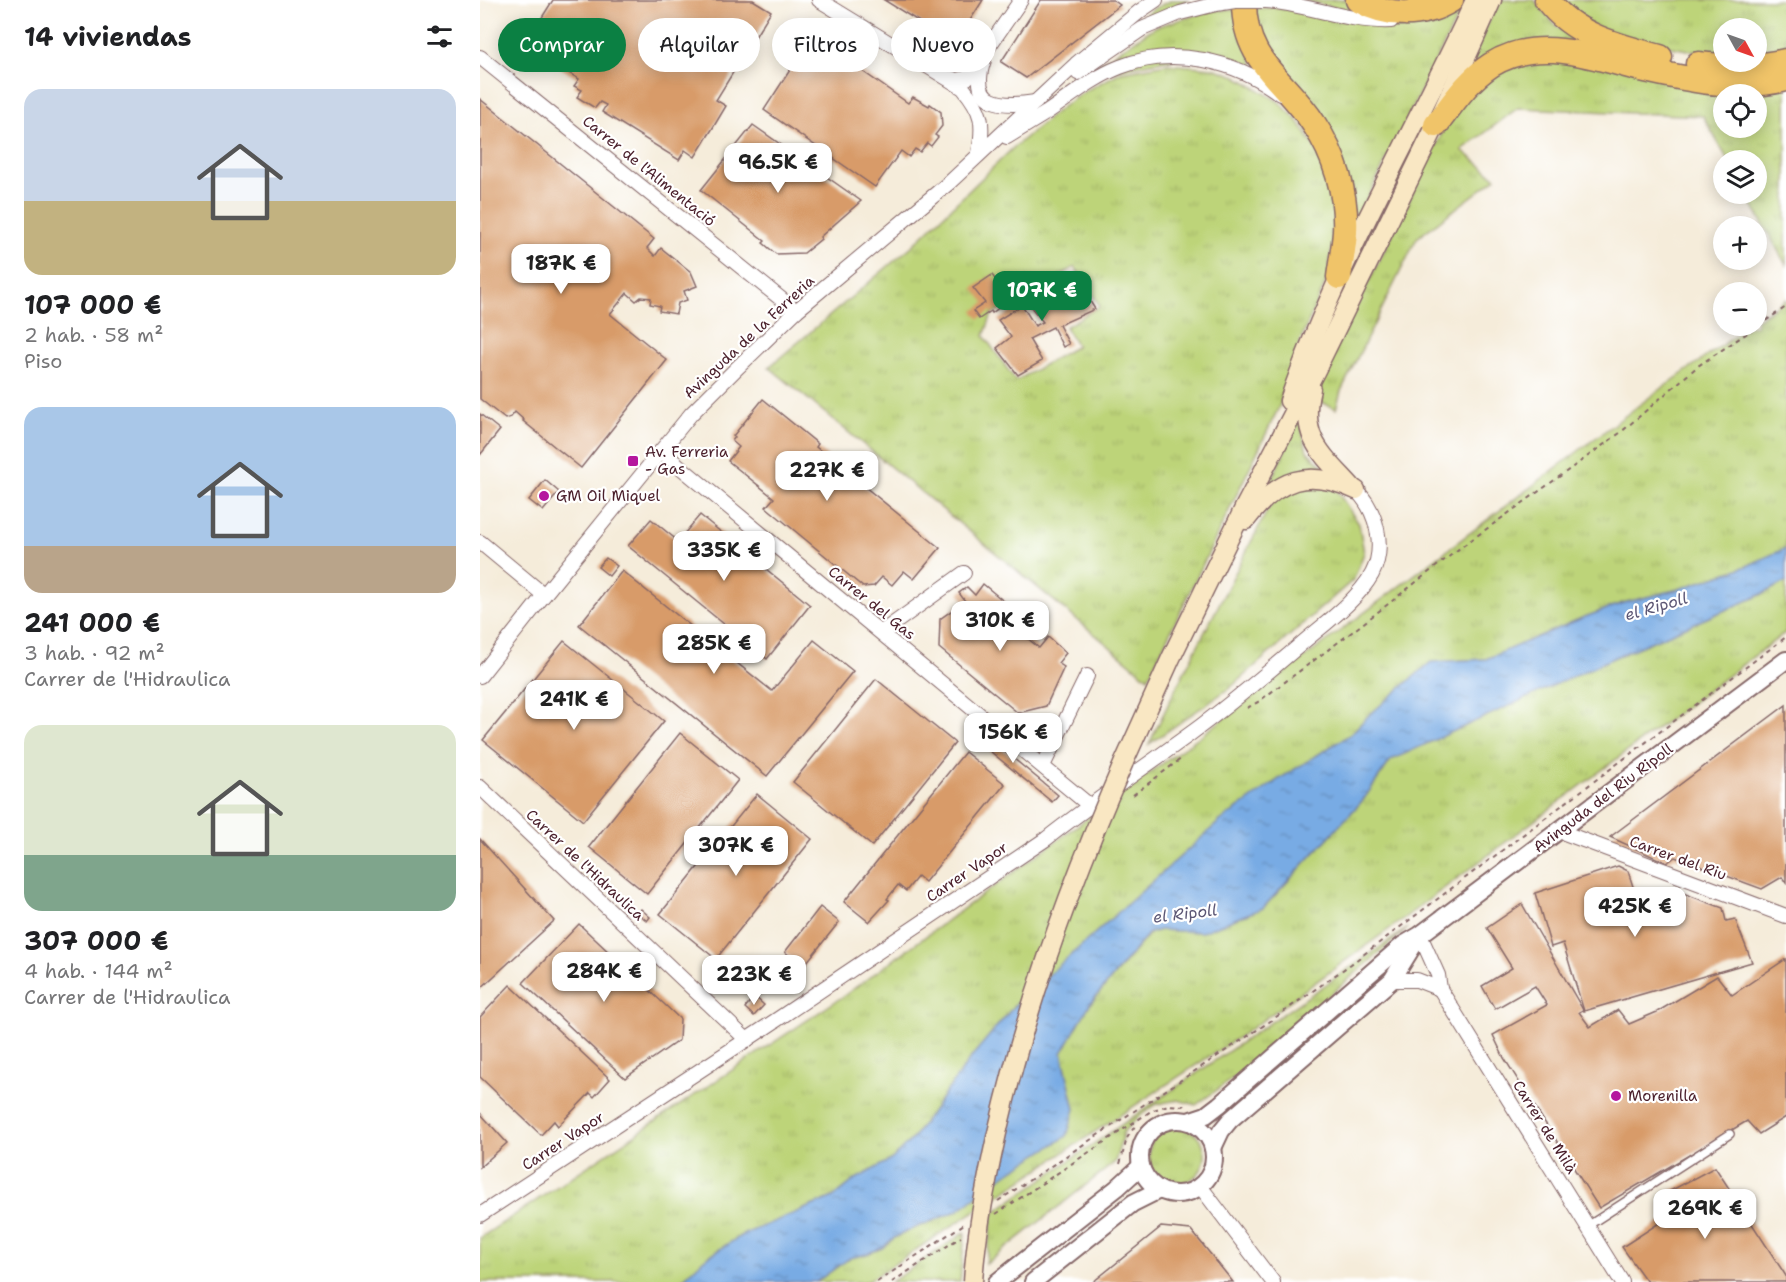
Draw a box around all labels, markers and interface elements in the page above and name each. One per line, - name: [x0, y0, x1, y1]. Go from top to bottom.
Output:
- chip: Comprar: [498, 18, 626, 72]
- chip: Alquilar: [638, 18, 760, 72]
- chip: Filtros: [772, 18, 879, 72]
- chip: Nuevo: [891, 18, 996, 72]
- north arrow: [1713, 18, 1767, 72]
- map controls: [1713, 18, 1767, 336]
- text: 14 viviendas: [24, 19, 192, 54]
- icon: filters: [423, 20, 456, 53]
- button: locate: [1713, 84, 1767, 138]
- street label: Carrer de l'Alimentació: [578, 111, 720, 231]
- icon: home: [186, 128, 294, 236]
- pin: 96.5K €: [723, 143, 833, 194]
- text: 96.5K €: [738, 149, 818, 175]
- button: layers: [1713, 150, 1767, 204]
- button: +: [1713, 216, 1767, 270]
- pin: 187K €: [512, 244, 610, 295]
- text: 187K €: [525, 250, 597, 276]
- street label: Avinguda de la Ferreria: [679, 271, 819, 403]
- pin: 107K €: [993, 271, 1091, 322]
- text: 107K €: [1007, 277, 1077, 303]
- button: −: [1713, 282, 1767, 336]
- text: 107 000 €: [24, 287, 161, 322]
- text: 2 hab. · 58 m²: [24, 322, 164, 348]
- text: Piso: [24, 348, 62, 374]
- place label: Av. Ferreria - Gas: [645, 442, 729, 479]
- icon: home: [186, 446, 294, 554]
- pin: 227K €: [778, 451, 876, 502]
- marker: Av. Ferreria - Gas: [626, 454, 640, 468]
- text: 227K €: [789, 457, 865, 483]
- place label: GM Oil Miquel: [556, 486, 661, 506]
- marker: GM Oil Miquel: [537, 489, 551, 503]
- pin: 335K €: [675, 531, 773, 582]
- text: 335K €: [687, 537, 761, 563]
- street label: Carrer del Gas: [824, 562, 920, 644]
- water label: el Ripoll: [1622, 588, 1690, 625]
- pin: 310K €: [951, 601, 1049, 652]
- text: 241 000 €: [24, 605, 160, 640]
- text: 310K €: [965, 607, 1035, 633]
- pin: 285K €: [665, 624, 763, 675]
- text: 285K €: [677, 630, 751, 656]
- text: 3 hab. · 92 m²: [24, 640, 165, 666]
- text: Carrer de l'Hidraulica: [24, 666, 230, 692]
- pin: 241K €: [525, 680, 623, 731]
- text: 241K €: [539, 686, 609, 712]
- pin: 156K €: [964, 713, 1062, 764]
- text: 156K €: [978, 719, 1048, 745]
- street label: Avinguda del Riu Ripoll: [1529, 739, 1677, 857]
- icon: home: [186, 764, 294, 872]
- street label: Carrer de l'Hidraulica: [522, 805, 649, 926]
- pin: 307K €: [687, 826, 785, 877]
- street label: Carrer del Riu: [1627, 831, 1729, 885]
- text: 307K €: [698, 832, 774, 858]
- street label: Carrer Vapor: [922, 837, 1012, 907]
- pin: 425K €: [1586, 887, 1684, 938]
- text: 425K €: [1598, 893, 1672, 919]
- water label: el Ripoll: [1152, 899, 1218, 928]
- text: 307 000 €: [24, 923, 169, 958]
- pin: 284K €: [555, 952, 653, 1003]
- pin: 223K €: [705, 955, 803, 1006]
- text: 4 hab. · 144 m²: [24, 958, 173, 984]
- text: 284K €: [566, 958, 642, 984]
- text: 223K €: [716, 961, 792, 987]
- text: Carrer de l'Hidraulica: [24, 984, 230, 1010]
- street label: Carrer de Milà: [1508, 1076, 1582, 1178]
- place label: Morenilla: [1628, 1086, 1698, 1106]
- marker: Morenilla: [1609, 1089, 1623, 1103]
- street label: Carrer Vapor: [518, 1107, 608, 1175]
- pin: 269K €: [1656, 1189, 1754, 1240]
- text: 269K €: [1667, 1195, 1743, 1221]

